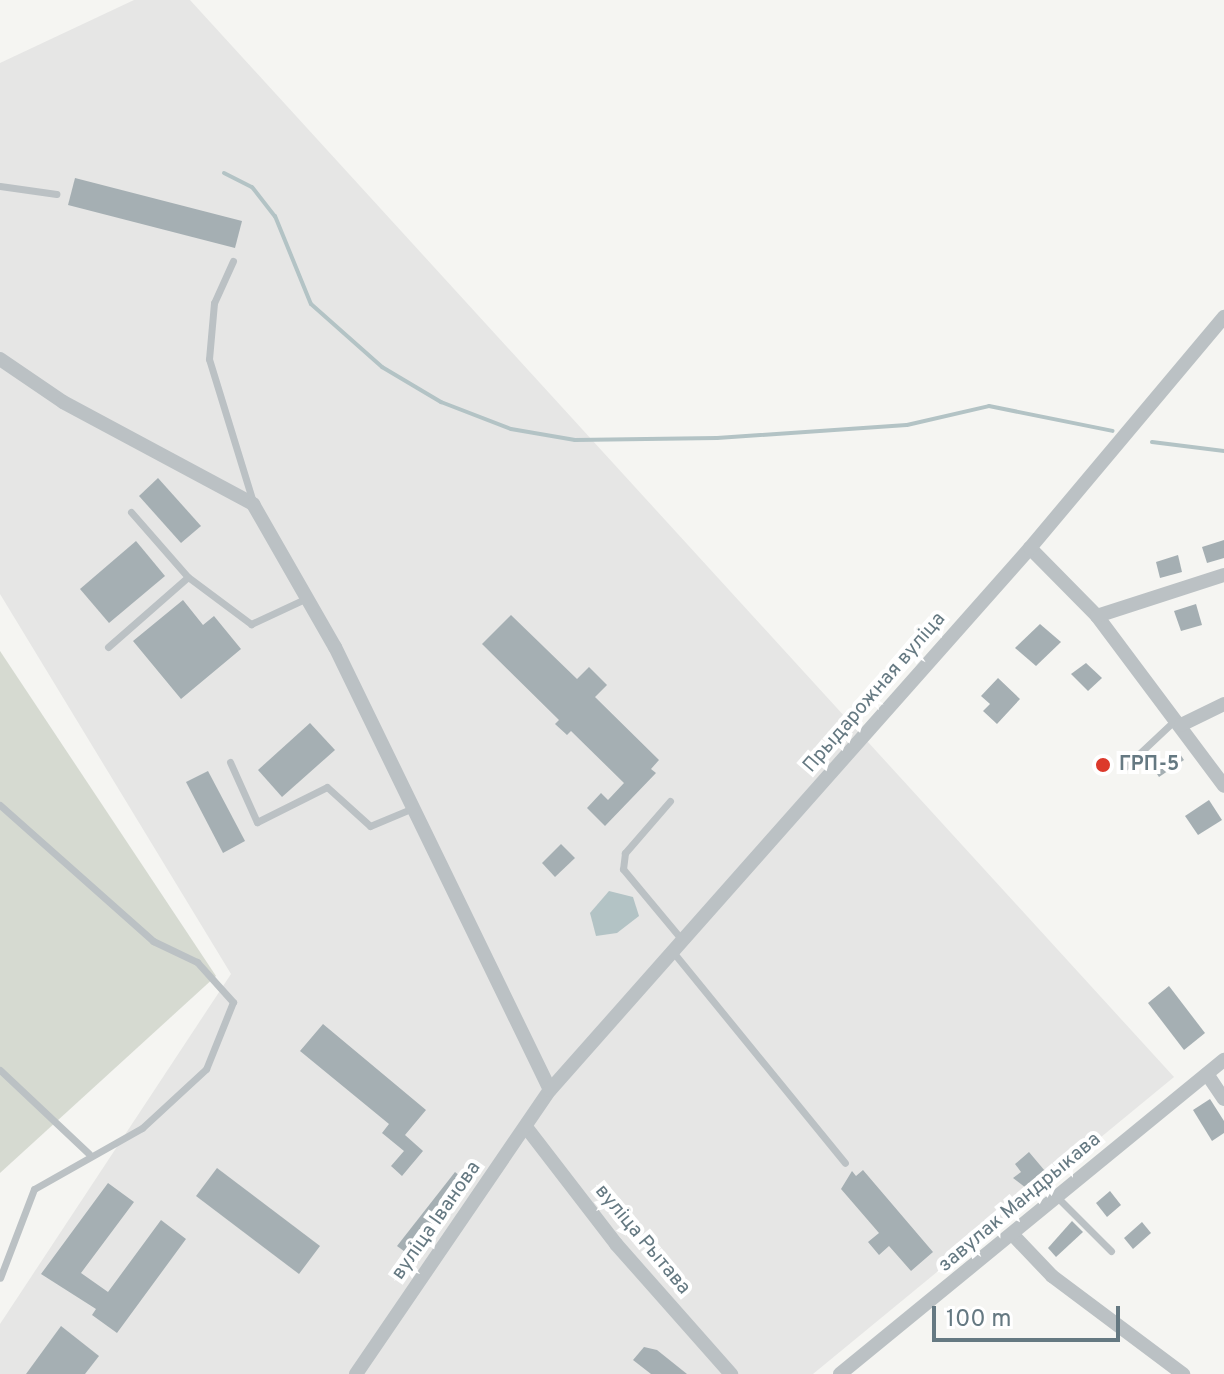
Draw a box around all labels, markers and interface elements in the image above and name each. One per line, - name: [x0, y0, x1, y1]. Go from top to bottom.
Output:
- street label: Прыдарожная вуліца: [799, 608, 951, 778]
- place label: ГРП-5: [1119, 753, 1179, 777]
- marker: ГРП-5: [1094, 756, 1112, 774]
- street label: завулак Мандрыкава: [934, 1128, 1106, 1278]
- street label: вуліца Іванова: [387, 1157, 487, 1285]
- street label: вуліца Рытава: [589, 1180, 695, 1300]
- scale bar: [936, 1290, 1124, 1340]
- text: 100 m: [946, 1305, 1012, 1335]

